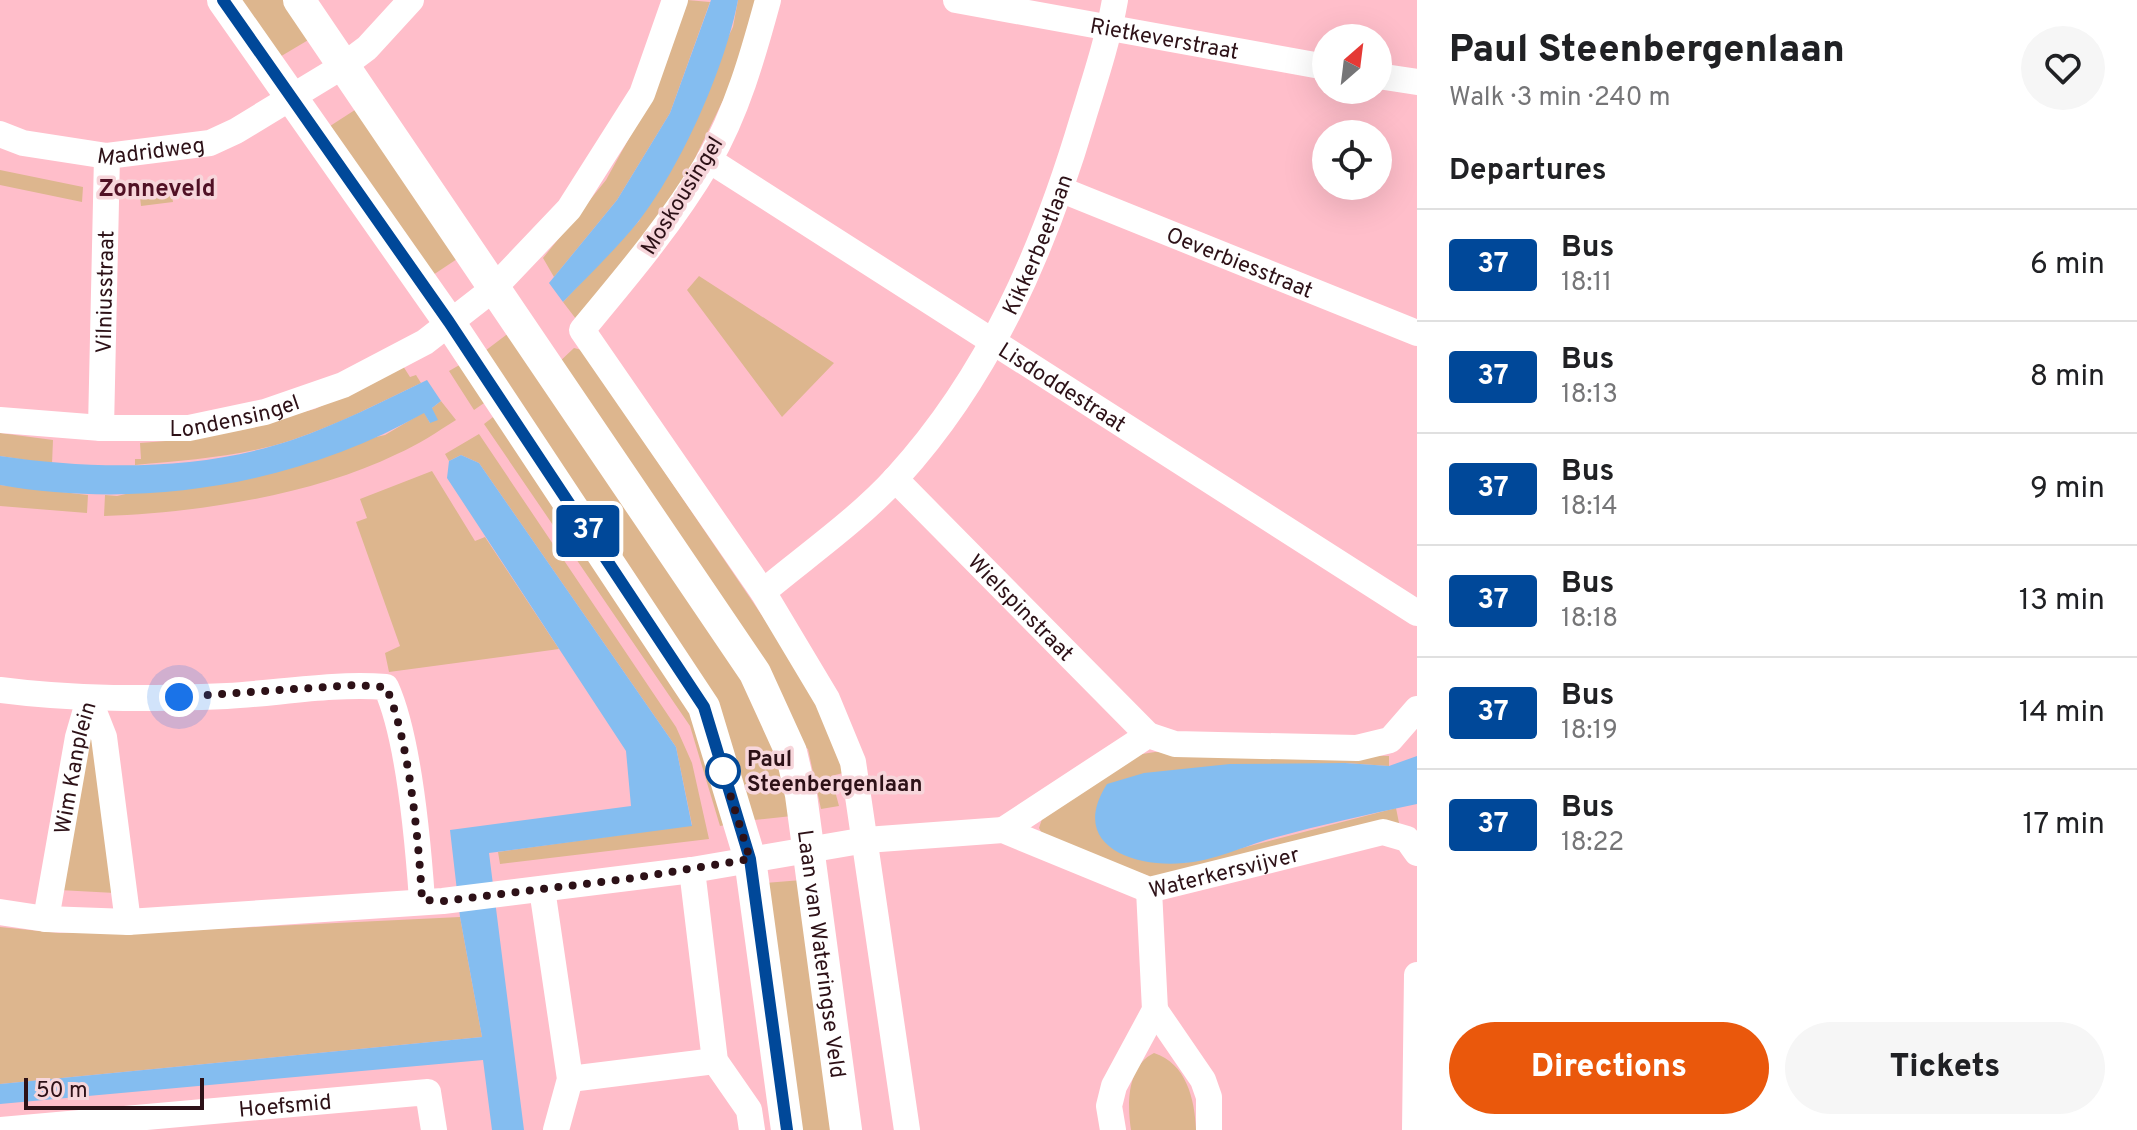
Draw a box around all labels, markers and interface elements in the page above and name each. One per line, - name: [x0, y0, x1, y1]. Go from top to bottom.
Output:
- street label: Rietkeverstraat: [1088, 14, 1241, 67]
- north arrow: [1312, 24, 1392, 104]
- map controls: [1312, 24, 1392, 200]
- button: heart: [2021, 26, 2105, 110]
- text: Paul Steenbergenlaan: [1449, 27, 1845, 76]
- text: Walk · 3 min · 240 m: [1449, 82, 1671, 115]
- button: locate: [1312, 120, 1392, 200]
- street label: Moskousingel: [636, 132, 730, 260]
- street label: Madridweg: [95, 133, 206, 173]
- text: Departures: [1449, 153, 1607, 190]
- street label: Kikkerbeetlaan: [998, 171, 1080, 320]
- district label: Zonneveld: [98, 175, 216, 205]
- street label: Oeverbiesstraat: [1162, 222, 1316, 306]
- street label: Vilniusstraat: [92, 230, 121, 354]
- text: Bus: [1561, 230, 1614, 267]
- text: 37: [1477, 247, 1509, 283]
- text: 6 min: [2030, 247, 2105, 284]
- text: 18:11: [1561, 267, 1612, 300]
- street label: Lisdoddestraat: [993, 338, 1130, 439]
- text: Bus: [1561, 342, 1614, 379]
- text: 37: [1477, 359, 1509, 395]
- text: 8 min: [2030, 359, 2105, 396]
- text: 18:13: [1561, 379, 1618, 412]
- street label: Londensingel: [169, 390, 304, 444]
- text: Bus: [1561, 454, 1614, 491]
- text: 37: [1477, 471, 1509, 507]
- text: 9 min: [2030, 471, 2105, 508]
- text: 18:14: [1561, 491, 1618, 524]
- line badge: 37: [552, 505, 624, 557]
- text: 37: [572, 513, 604, 549]
- street label: Wielspinstraat: [961, 550, 1078, 668]
- text: Bus: [1561, 566, 1614, 603]
- text: 37: [1477, 583, 1509, 619]
- text: 13 min: [2019, 583, 2105, 620]
- text: 18:18: [1561, 603, 1618, 636]
- your location: [159, 677, 199, 717]
- text: Bus: [1561, 678, 1614, 715]
- text: 37: [1477, 695, 1509, 731]
- text: 14 min: [2019, 695, 2105, 732]
- street label: Wim Kanplein: [50, 699, 104, 836]
- text: 18:19: [1561, 715, 1618, 748]
- place label: Paul Steenbergenlaan: [747, 747, 922, 799]
- marker: Paul Steenbergenlaan: [706, 754, 740, 788]
- text: Bus: [1561, 790, 1614, 827]
- text: 37: [1477, 807, 1509, 843]
- text: 17 min: [2022, 807, 2105, 844]
- text: 18:22: [1561, 827, 1624, 860]
- street label: Laan van Wateringse Veld: [790, 828, 850, 1080]
- street label: Waterkersvijver: [1146, 842, 1303, 906]
- button: Directions: [1449, 1022, 1769, 1114]
- button: Tickets: [1785, 1022, 2105, 1114]
- scale bar: [24, 1074, 204, 1110]
- text: 50 m: [36, 1078, 88, 1105]
- street label: Hoefsmid: [237, 1090, 333, 1125]

